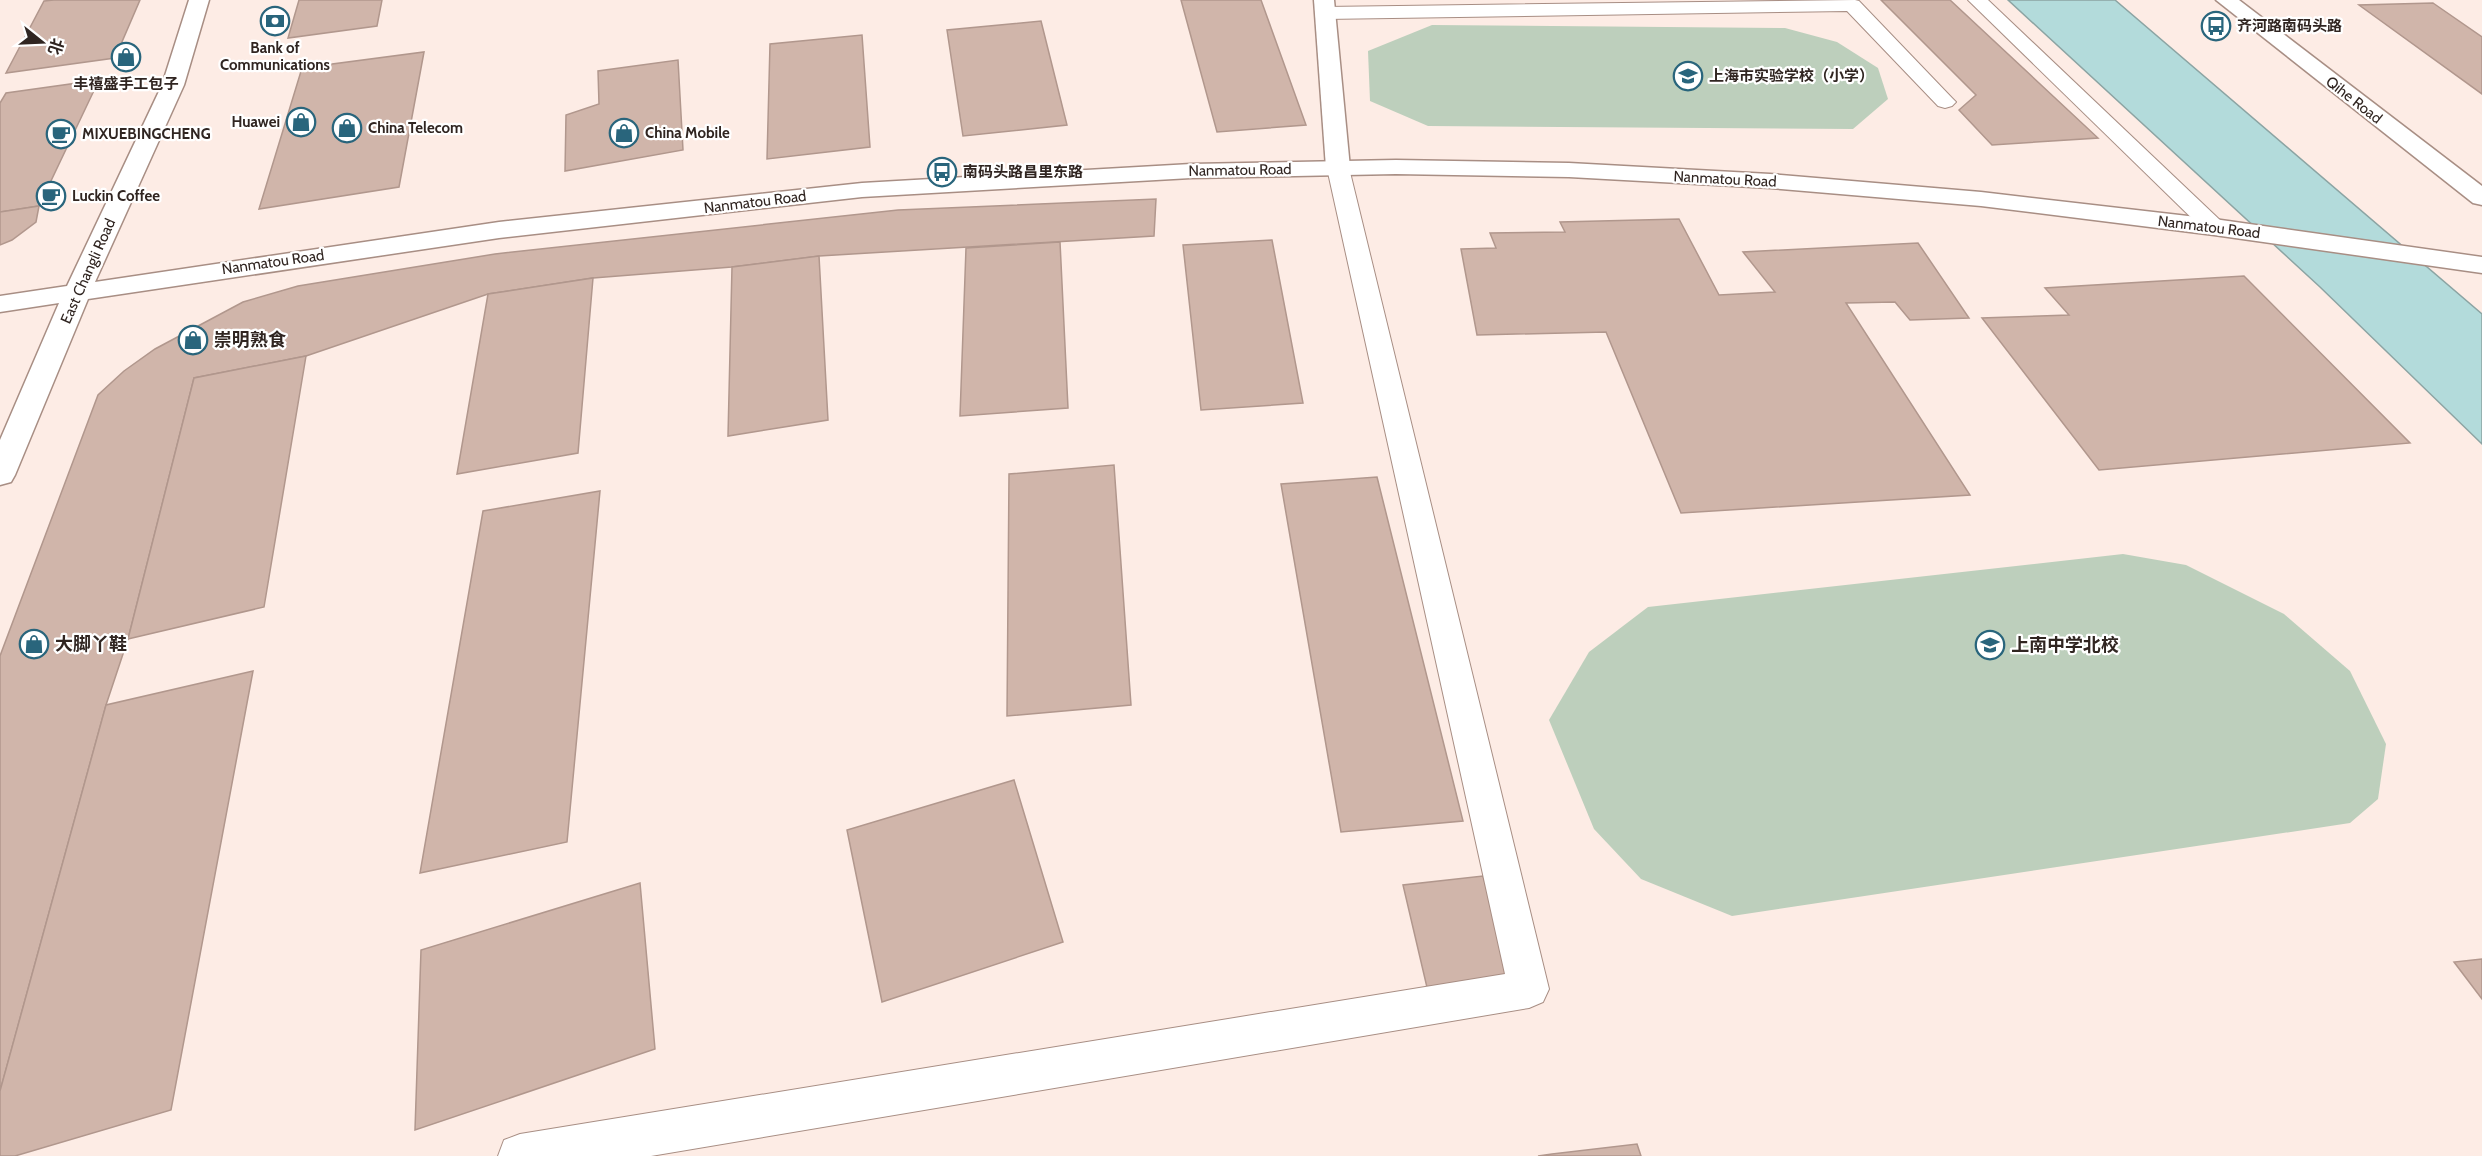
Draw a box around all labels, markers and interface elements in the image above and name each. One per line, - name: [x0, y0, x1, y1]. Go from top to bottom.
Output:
- bank icon: Bank of Communications: [259, 5, 291, 37]
- bus stop icon: 齐河路南码头路: [2200, 10, 2232, 42]
- north arrow: [12, 12, 72, 72]
- place label: 齐河路南码头路: [2237, 17, 2342, 35]
- text: 北: [44, 36, 67, 57]
- place label: Bank of Communications: [220, 39, 330, 74]
- shop icon: 丰禧盛手工包子: [110, 41, 142, 73]
- school or university icon: 上海市实验学校（小学）: [1672, 60, 1704, 92]
- place label: 上海市实验学校（小学）: [1709, 67, 1874, 85]
- street label: Qihe Road: [2322, 72, 2386, 128]
- place label: 丰禧盛手工包子: [73, 75, 179, 93]
- shop icon: Huawei: [285, 106, 317, 138]
- shop icon: China Telecom: [331, 112, 363, 144]
- place label: Huawei: [232, 113, 280, 131]
- shop icon: China Mobile: [608, 117, 640, 149]
- cafe icon: MIXUEBINGCHENG: [45, 118, 77, 150]
- place label: China Telecom: [368, 119, 463, 137]
- place label: China Mobile: [645, 124, 730, 142]
- place label: MIXUEBINGCHENG: [82, 125, 211, 143]
- bus stop icon: 南码头路昌里东路: [926, 156, 958, 188]
- street label: Nanmatou Road: [1188, 160, 1292, 180]
- place label: 南码头路昌里东路: [963, 163, 1083, 181]
- street label: Nanmatou Road: [1673, 167, 1777, 191]
- cafe icon: Luckin Coffee: [35, 180, 67, 212]
- place label: Luckin Coffee: [72, 187, 160, 205]
- street label: Nanmatou Road: [703, 187, 807, 217]
- street label: Nanmatou Road: [2157, 212, 2261, 242]
- street label: East Changli Road: [57, 216, 119, 326]
- street label: Nanmatou Road: [221, 246, 325, 278]
- shop icon: 崇明熟食: [177, 324, 209, 356]
- place label: 崇明熟食: [214, 329, 286, 351]
- shop icon: 大脚丫鞋: [18, 628, 50, 660]
- school or university icon: 上南中学北校: [1974, 629, 2006, 661]
- place label: 大脚丫鞋: [55, 633, 127, 655]
- place label: 上南中学北校: [2011, 634, 2119, 656]

